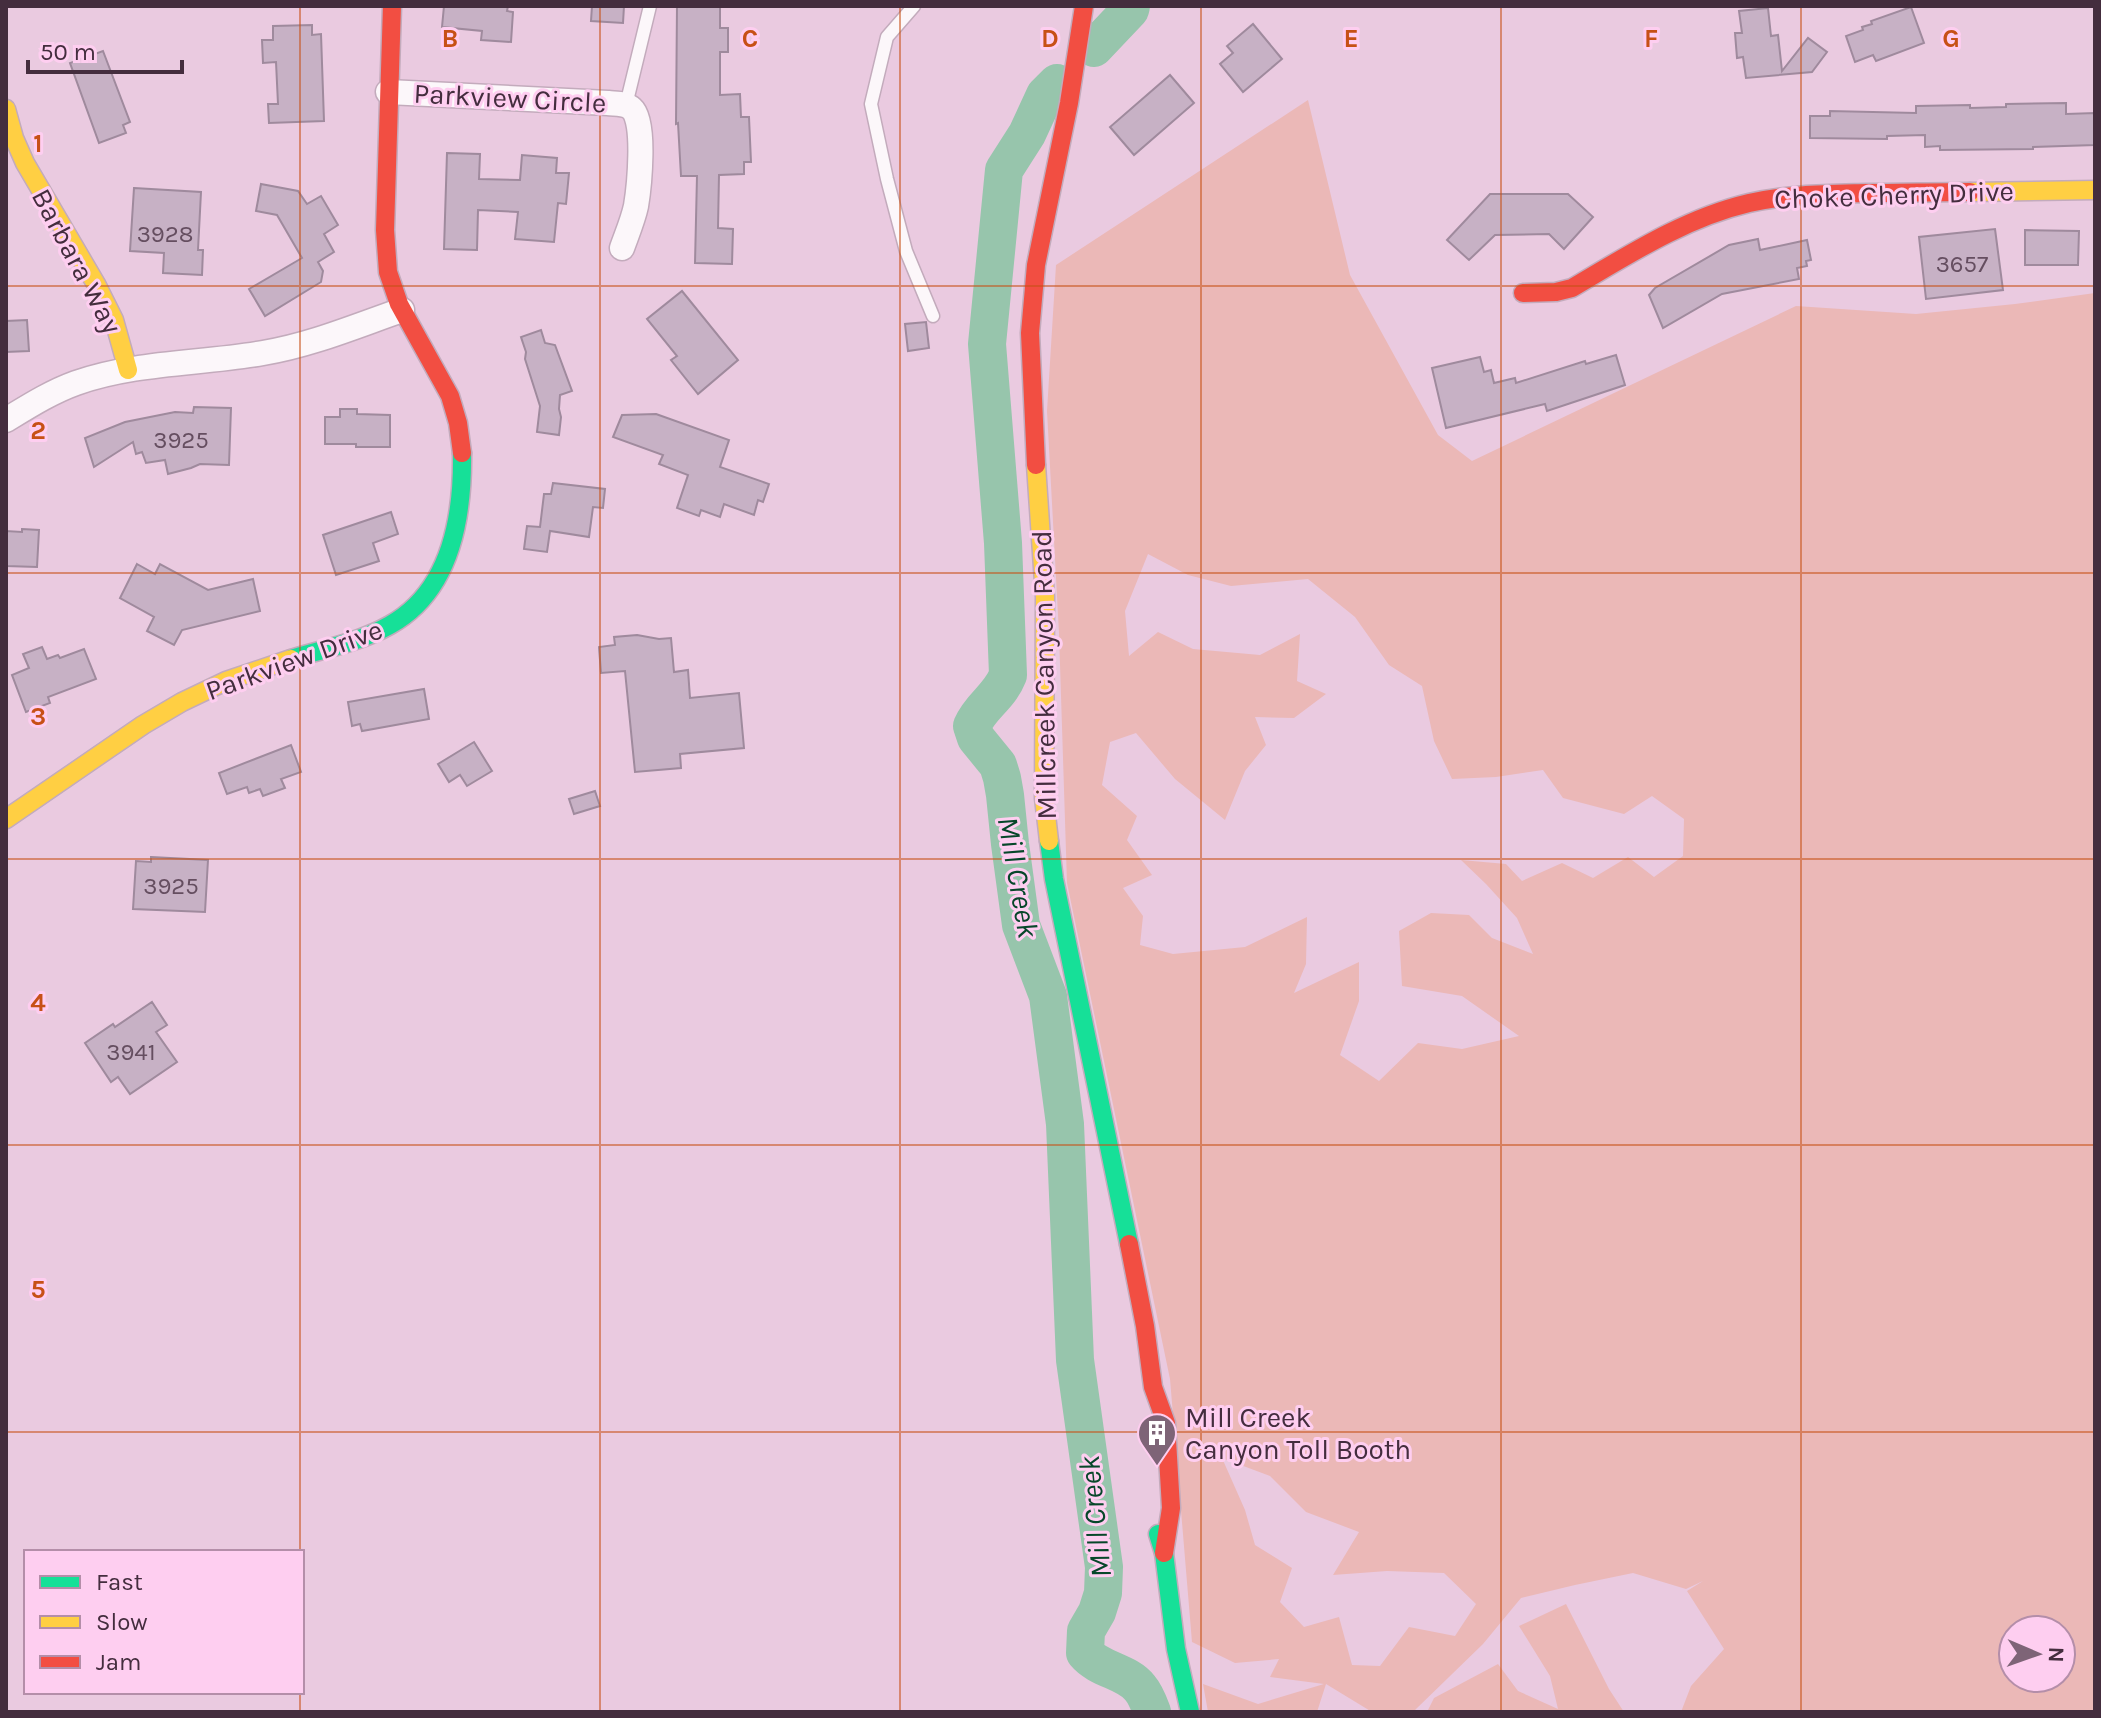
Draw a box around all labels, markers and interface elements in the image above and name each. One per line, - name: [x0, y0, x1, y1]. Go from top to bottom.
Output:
- text: B: [442, 23, 458, 54]
- text: C: [742, 23, 758, 54]
- text: D: [1041, 23, 1059, 54]
- text: E: [1343, 23, 1359, 54]
- text: F: [1644, 23, 1658, 54]
- text: G: [1942, 23, 1960, 54]
- scale bar: [28, 24, 182, 74]
- text: 50 m: [40, 38, 96, 66]
- street label: Parkview Circle: [413, 76, 607, 120]
- text: 1: [33, 128, 43, 159]
- street label: Choke Cherry Drive: [1774, 174, 2014, 216]
- street label: Barbara Way: [25, 183, 129, 339]
- house number: 3928: [137, 220, 193, 248]
- house number: 3657: [1936, 250, 1988, 278]
- text: 2: [30, 415, 46, 446]
- house number: 3925: [153, 426, 209, 454]
- street label: Millcreek Canyon Road: [1025, 530, 1063, 820]
- street label: Parkview Drive: [201, 613, 387, 707]
- text: 3: [30, 701, 46, 732]
- water label: Mill Creek: [990, 814, 1046, 941]
- house number: 3925: [143, 872, 199, 900]
- text: 4: [30, 987, 46, 1018]
- house number: 3941: [106, 1038, 156, 1066]
- text: 5: [30, 1274, 46, 1305]
- place label: Mill Creek Canyon Toll Booth: [1185, 1401, 1411, 1466]
- building icon: Mill Creek Canyon Toll Booth: [1136, 1412, 1178, 1467]
- water label: Mill Creek: [1071, 1454, 1119, 1580]
- legend: [24, 1550, 304, 1694]
- text: Fast: [96, 1568, 143, 1596]
- text: Slow: [96, 1608, 148, 1636]
- north arrow: [1997, 1614, 2077, 1694]
- text: N: [2043, 1646, 2069, 1663]
- text: Jam: [96, 1648, 141, 1676]

